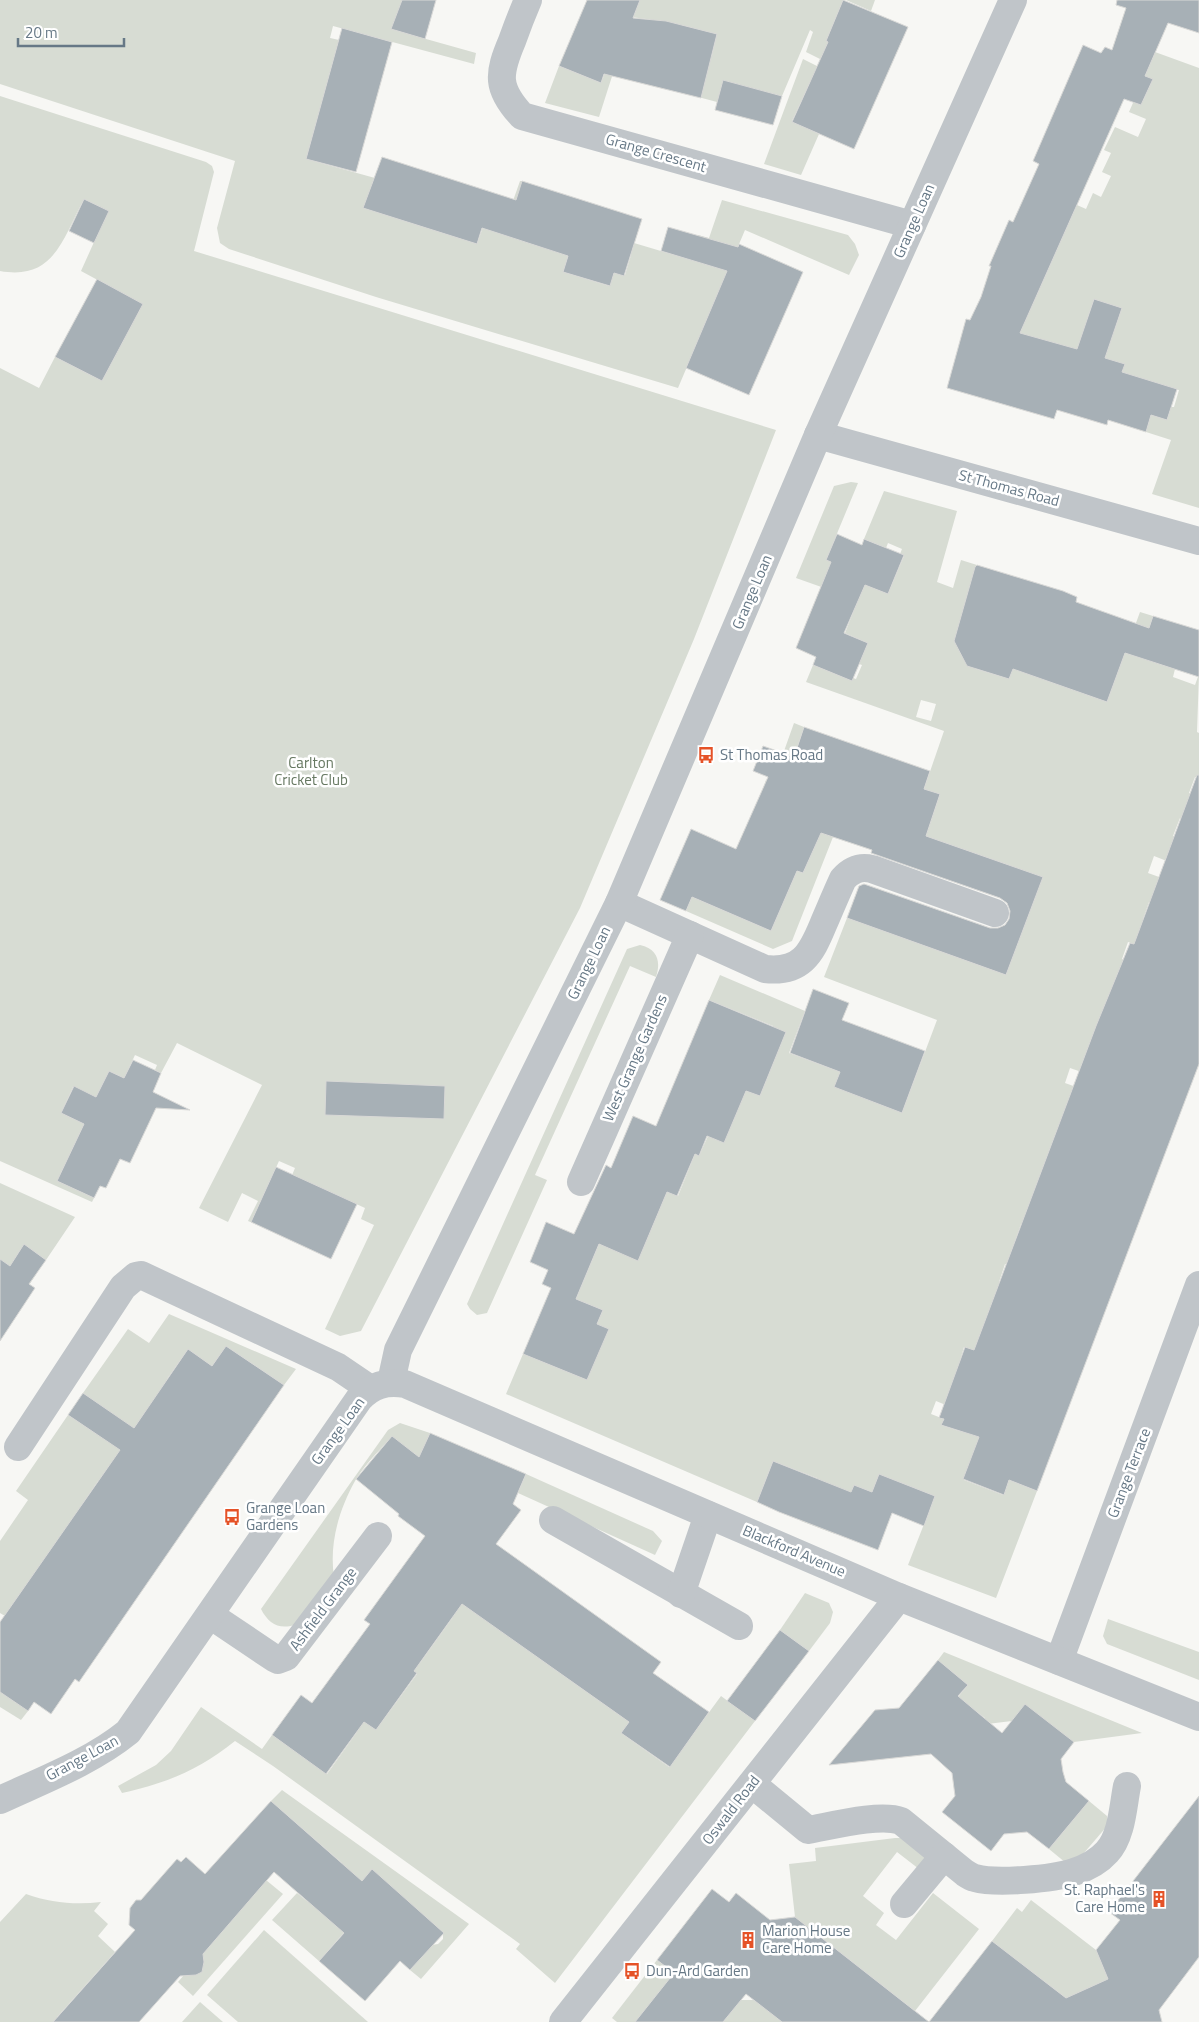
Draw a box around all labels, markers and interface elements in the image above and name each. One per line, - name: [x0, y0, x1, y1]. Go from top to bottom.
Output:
- scale bar: [18, 15, 124, 47]
- text: 20 m: [25, 21, 58, 44]
- street label: Grange Crescent: [603, 127, 710, 178]
- street label: Grange Loan: [887, 180, 940, 262]
- street label: St Thomas Road: [956, 463, 1062, 512]
- street label: Grange Loan: [725, 551, 778, 633]
- place label: St Thomas Road: [720, 743, 823, 766]
- bus stop icon: St Thomas Road: [696, 745, 716, 765]
- park label: Carlton Cricket Club: [274, 751, 348, 791]
- street label: Grange Loan: [561, 922, 616, 1003]
- street label: West Grange Gardens: [596, 991, 673, 1125]
- street label: Grange Loan: [305, 1392, 370, 1469]
- street label: Grange Terrace: [1101, 1425, 1156, 1521]
- place label: Grange Loan Gardens: [246, 1496, 325, 1536]
- bus stop icon: Grange Loan Gardens: [222, 1507, 242, 1527]
- street label: Blackford Avenue: [739, 1518, 849, 1583]
- street label: Ashfield Grange: [283, 1562, 362, 1655]
- street label: Grange Loan: [41, 1729, 122, 1786]
- street label: Oswald Road: [696, 1770, 765, 1849]
- place label: St. Raphael's Care Home: [1064, 1878, 1145, 1918]
- building icon: St. Raphael's Care Home: [1149, 1889, 1169, 1909]
- place label: Marion House Care Home: [762, 1919, 850, 1959]
- building icon: Marion House Care Home: [738, 1930, 758, 1950]
- place label: Dun-Ard Garden: [646, 1959, 749, 1982]
- bus stop icon: Dun-Ard Garden: [622, 1961, 642, 1981]

